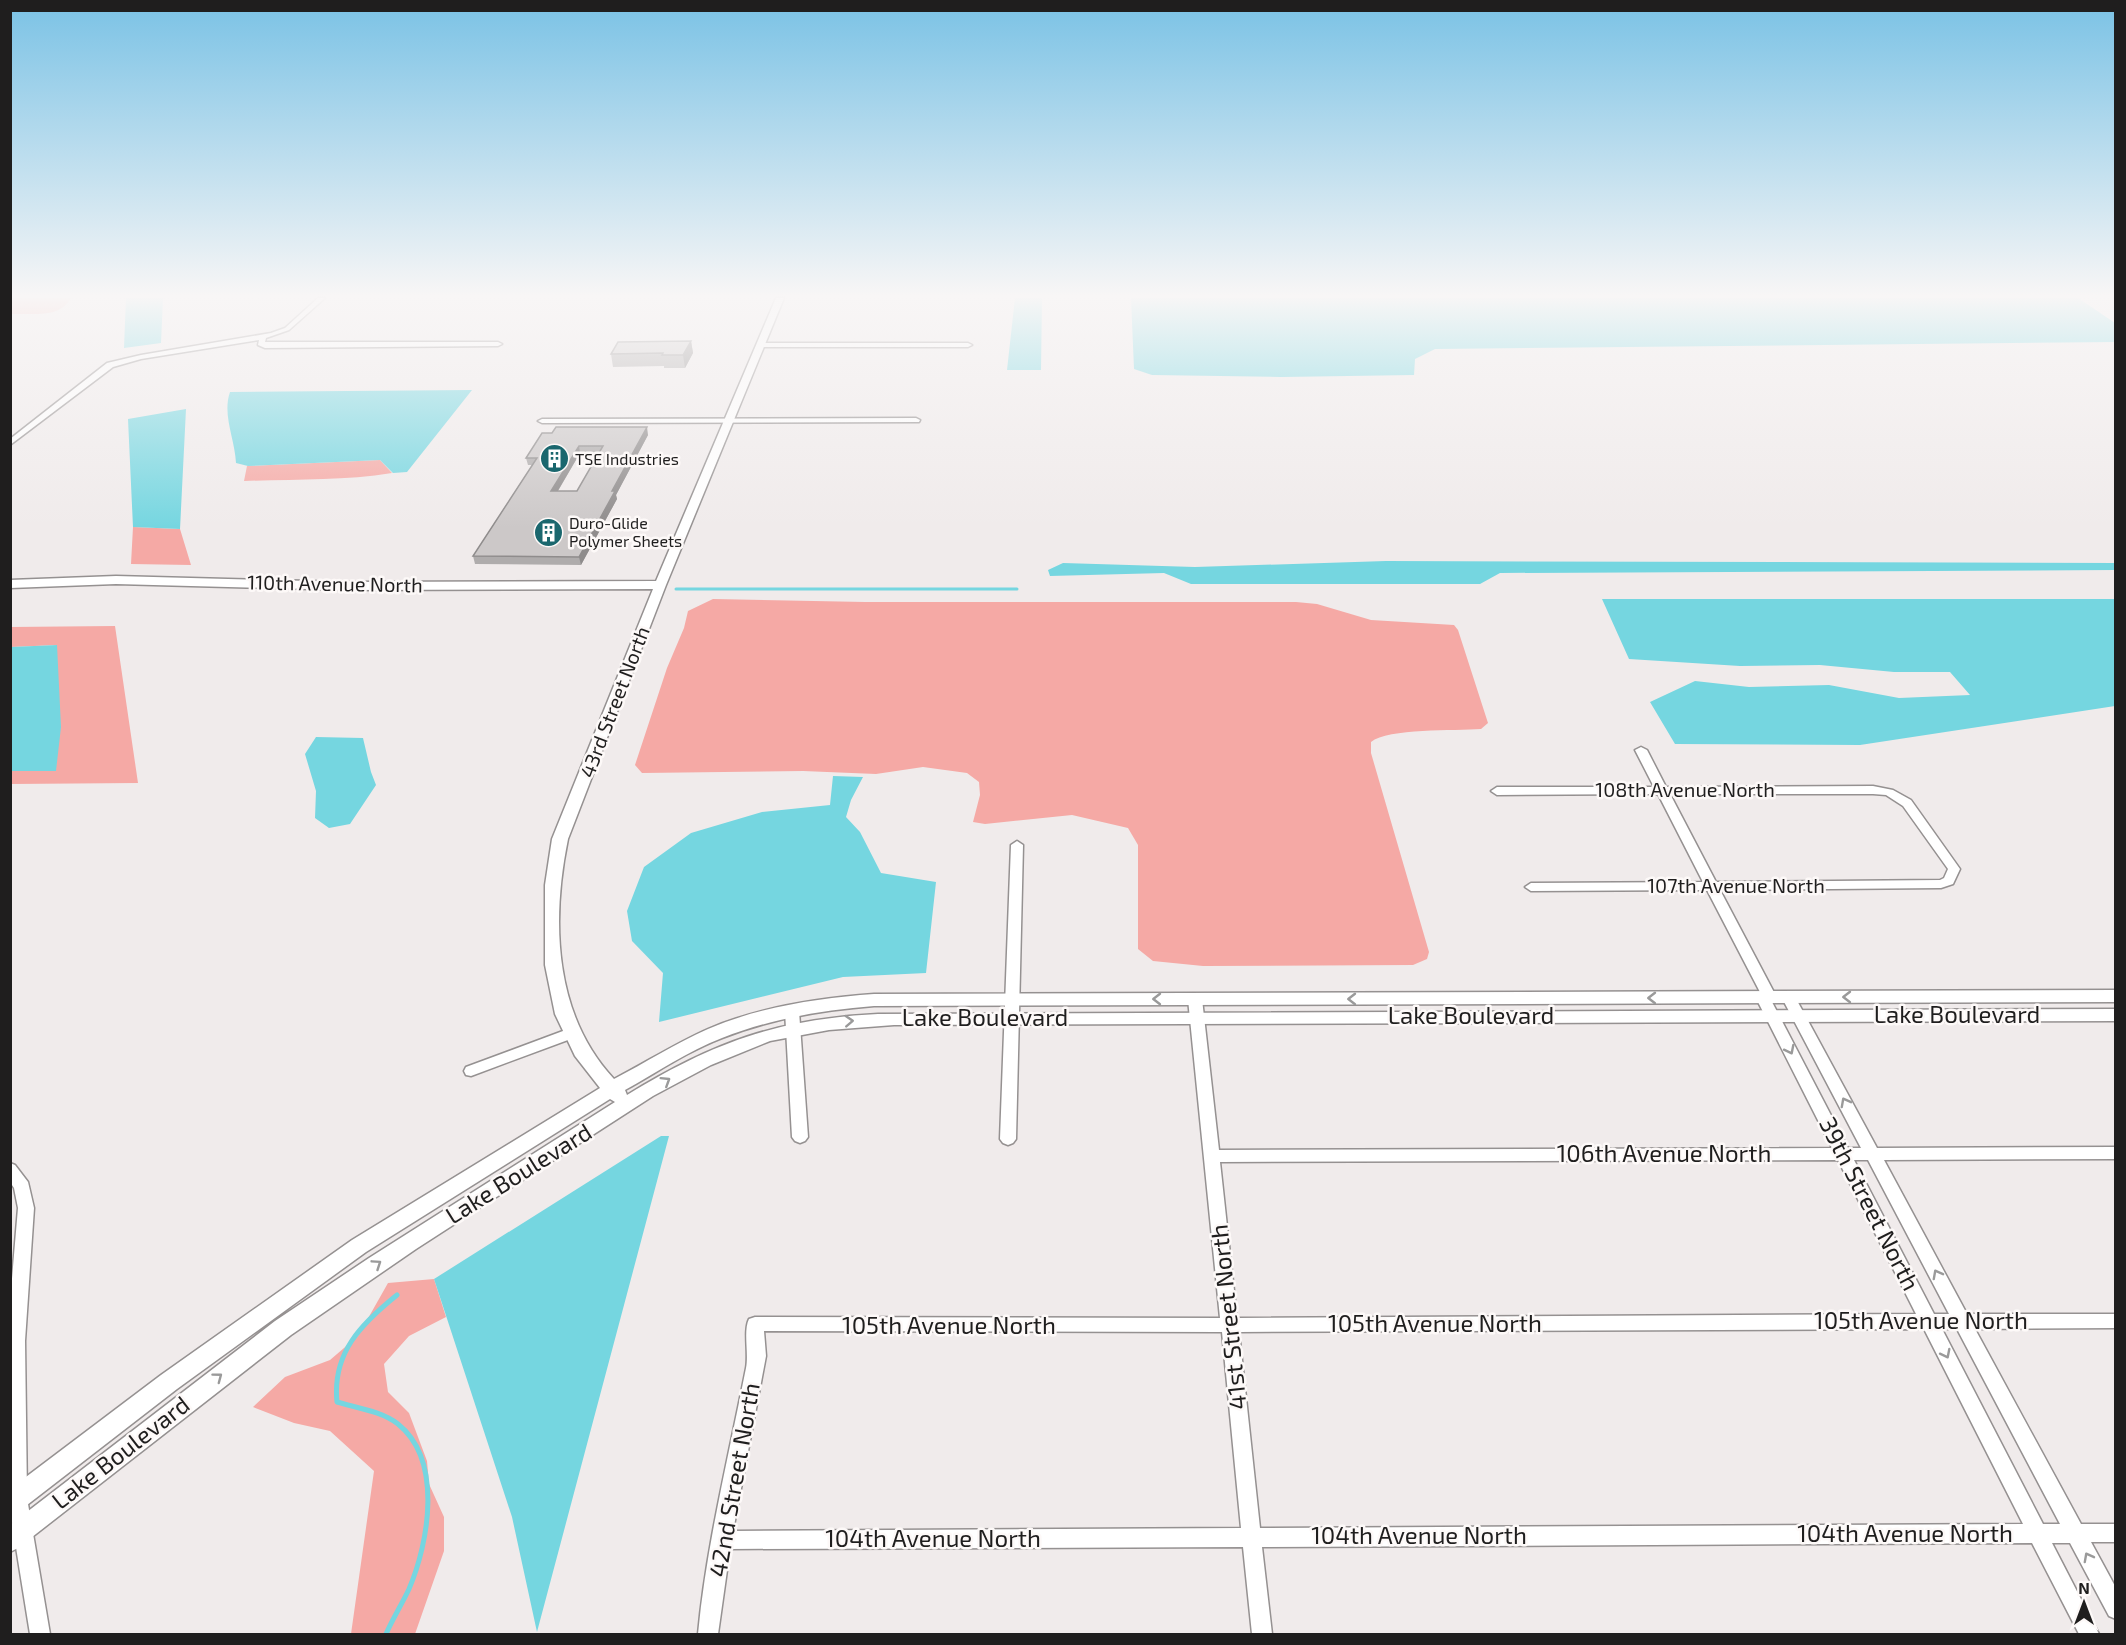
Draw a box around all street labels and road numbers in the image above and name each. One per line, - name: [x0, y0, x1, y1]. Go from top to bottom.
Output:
- street label: 110th Avenue North: [247, 569, 423, 597]
- street label: 43rd Street North: [574, 623, 654, 781]
- street label: 108th Avenue North: [1595, 777, 1775, 801]
- street label: 107th Avenue North: [1647, 873, 1825, 897]
- street label: Lake Boulevard: [1874, 999, 2040, 1028]
- street label: Lake Boulevard: [1388, 1000, 1554, 1029]
- street label: Lake Boulevard: [902, 1002, 1068, 1031]
- street label: 39th Street North: [1814, 1112, 1927, 1295]
- street label: Lake Boulevard: [440, 1116, 597, 1229]
- street label: 106th Avenue North: [1557, 1138, 1771, 1167]
- street label: 41st Street North: [1203, 1223, 1252, 1411]
- street label: 105th Avenue North: [1814, 1305, 2028, 1334]
- street label: 105th Avenue North: [1328, 1308, 1542, 1337]
- street label: 105th Avenue North: [842, 1310, 1056, 1339]
- street label: 42nd Street North: [702, 1380, 765, 1579]
- street label: Lake Boulevard: [45, 1389, 195, 1515]
- street label: 104th Avenue North: [1797, 1518, 2013, 1547]
- street label: 104th Avenue North: [1311, 1520, 1527, 1549]
- street label: 104th Avenue North: [825, 1523, 1041, 1552]

